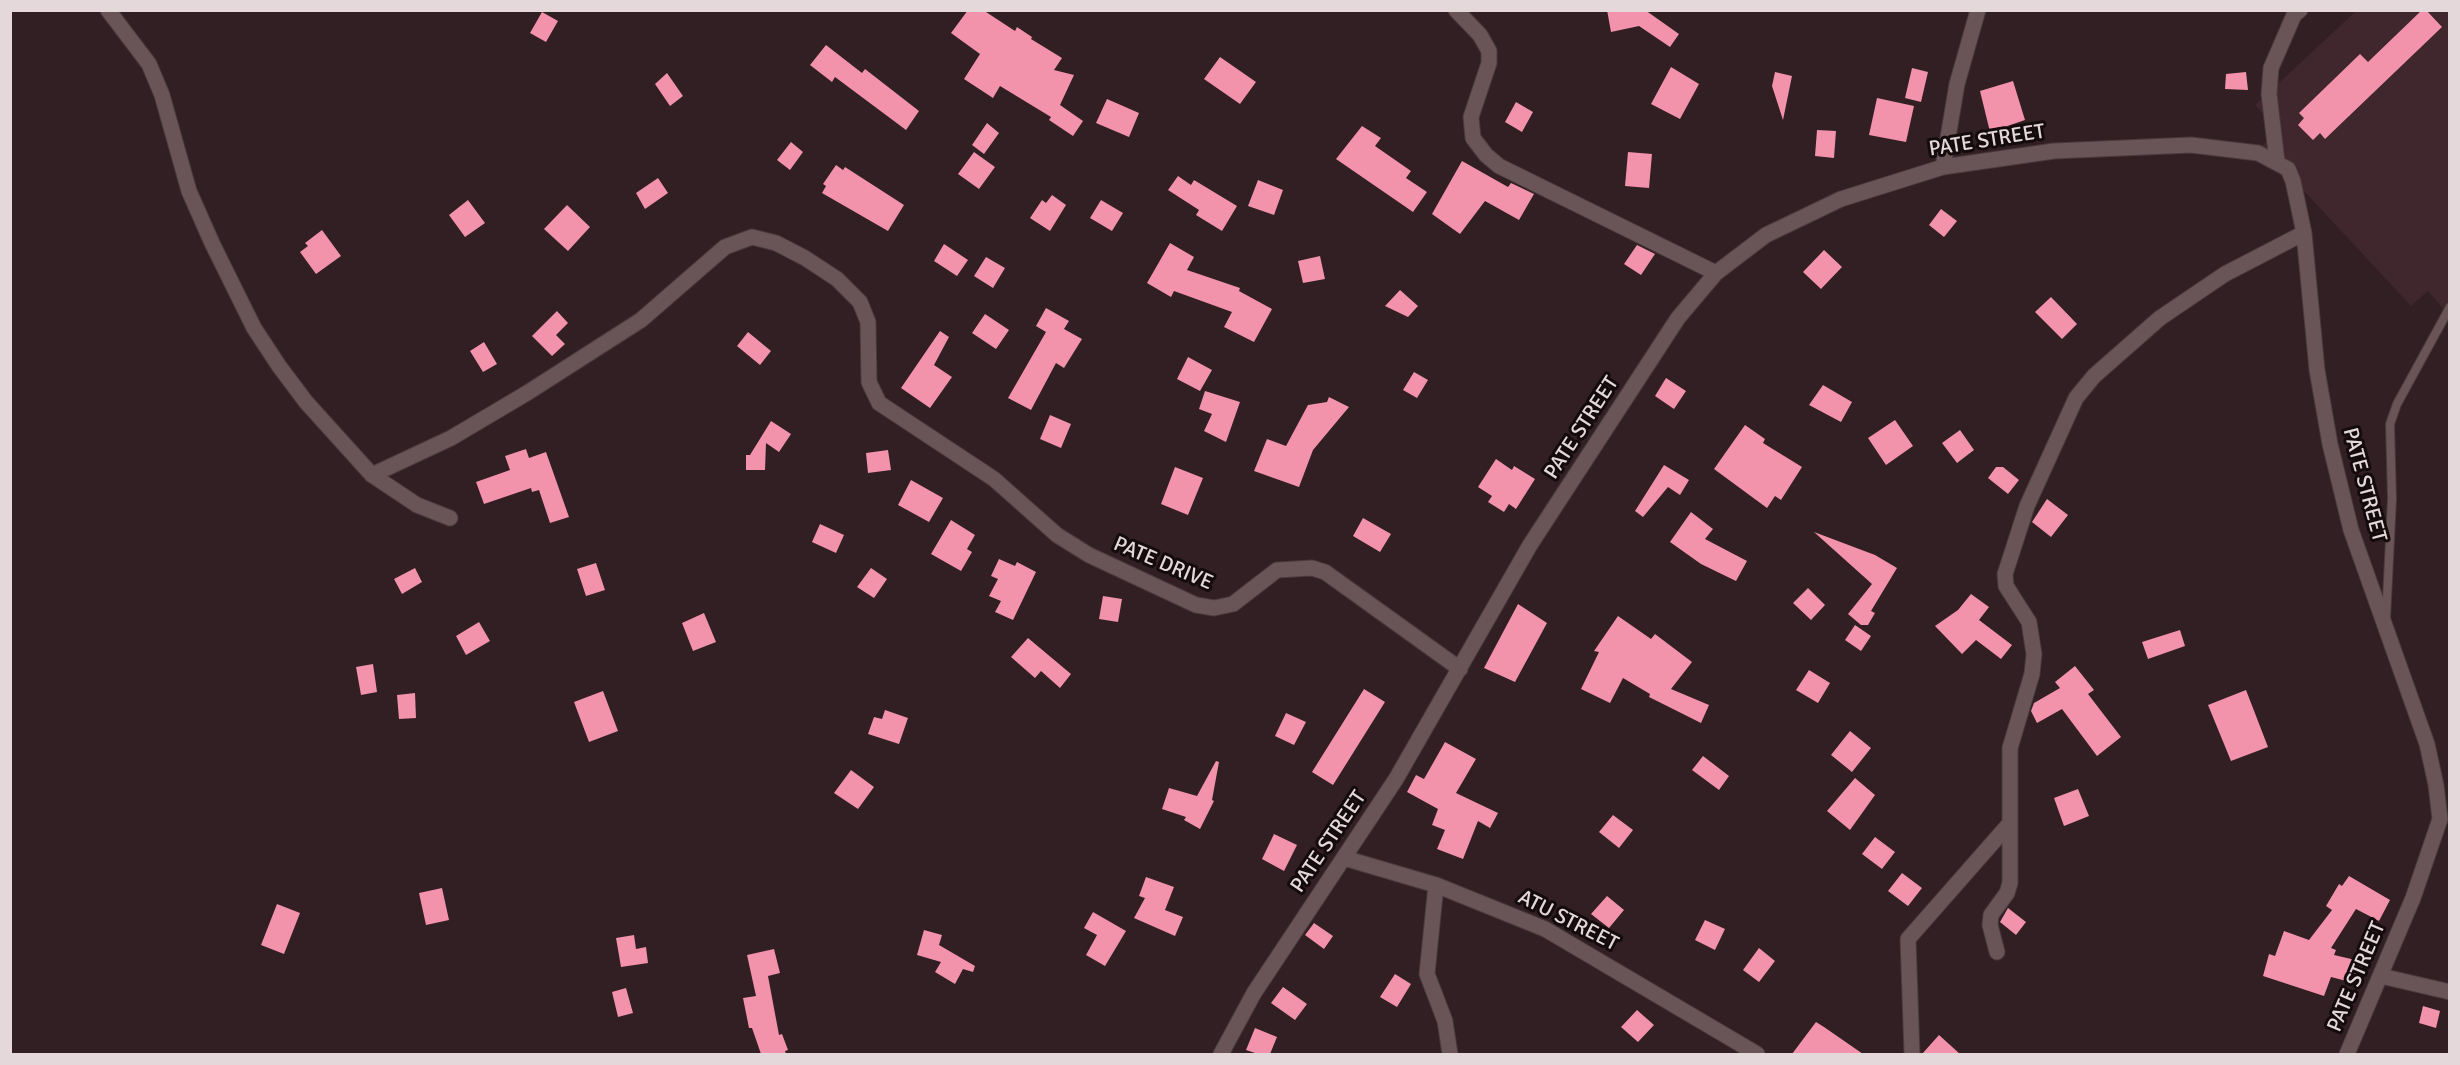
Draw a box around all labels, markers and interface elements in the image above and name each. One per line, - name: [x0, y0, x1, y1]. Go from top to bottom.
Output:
- street label: PATE STREET: [1927, 119, 2047, 163]
- street label: PATE STREET: [1540, 372, 1624, 484]
- street label: PATE STREET: [2337, 425, 2391, 545]
- street label: PATE DRIVE: [1110, 532, 1216, 596]
- street label: PATE STREET: [1286, 786, 1372, 898]
- street label: ATU STREET: [1514, 885, 1622, 957]
- street label: PATE STREET: [2323, 918, 2391, 1036]

